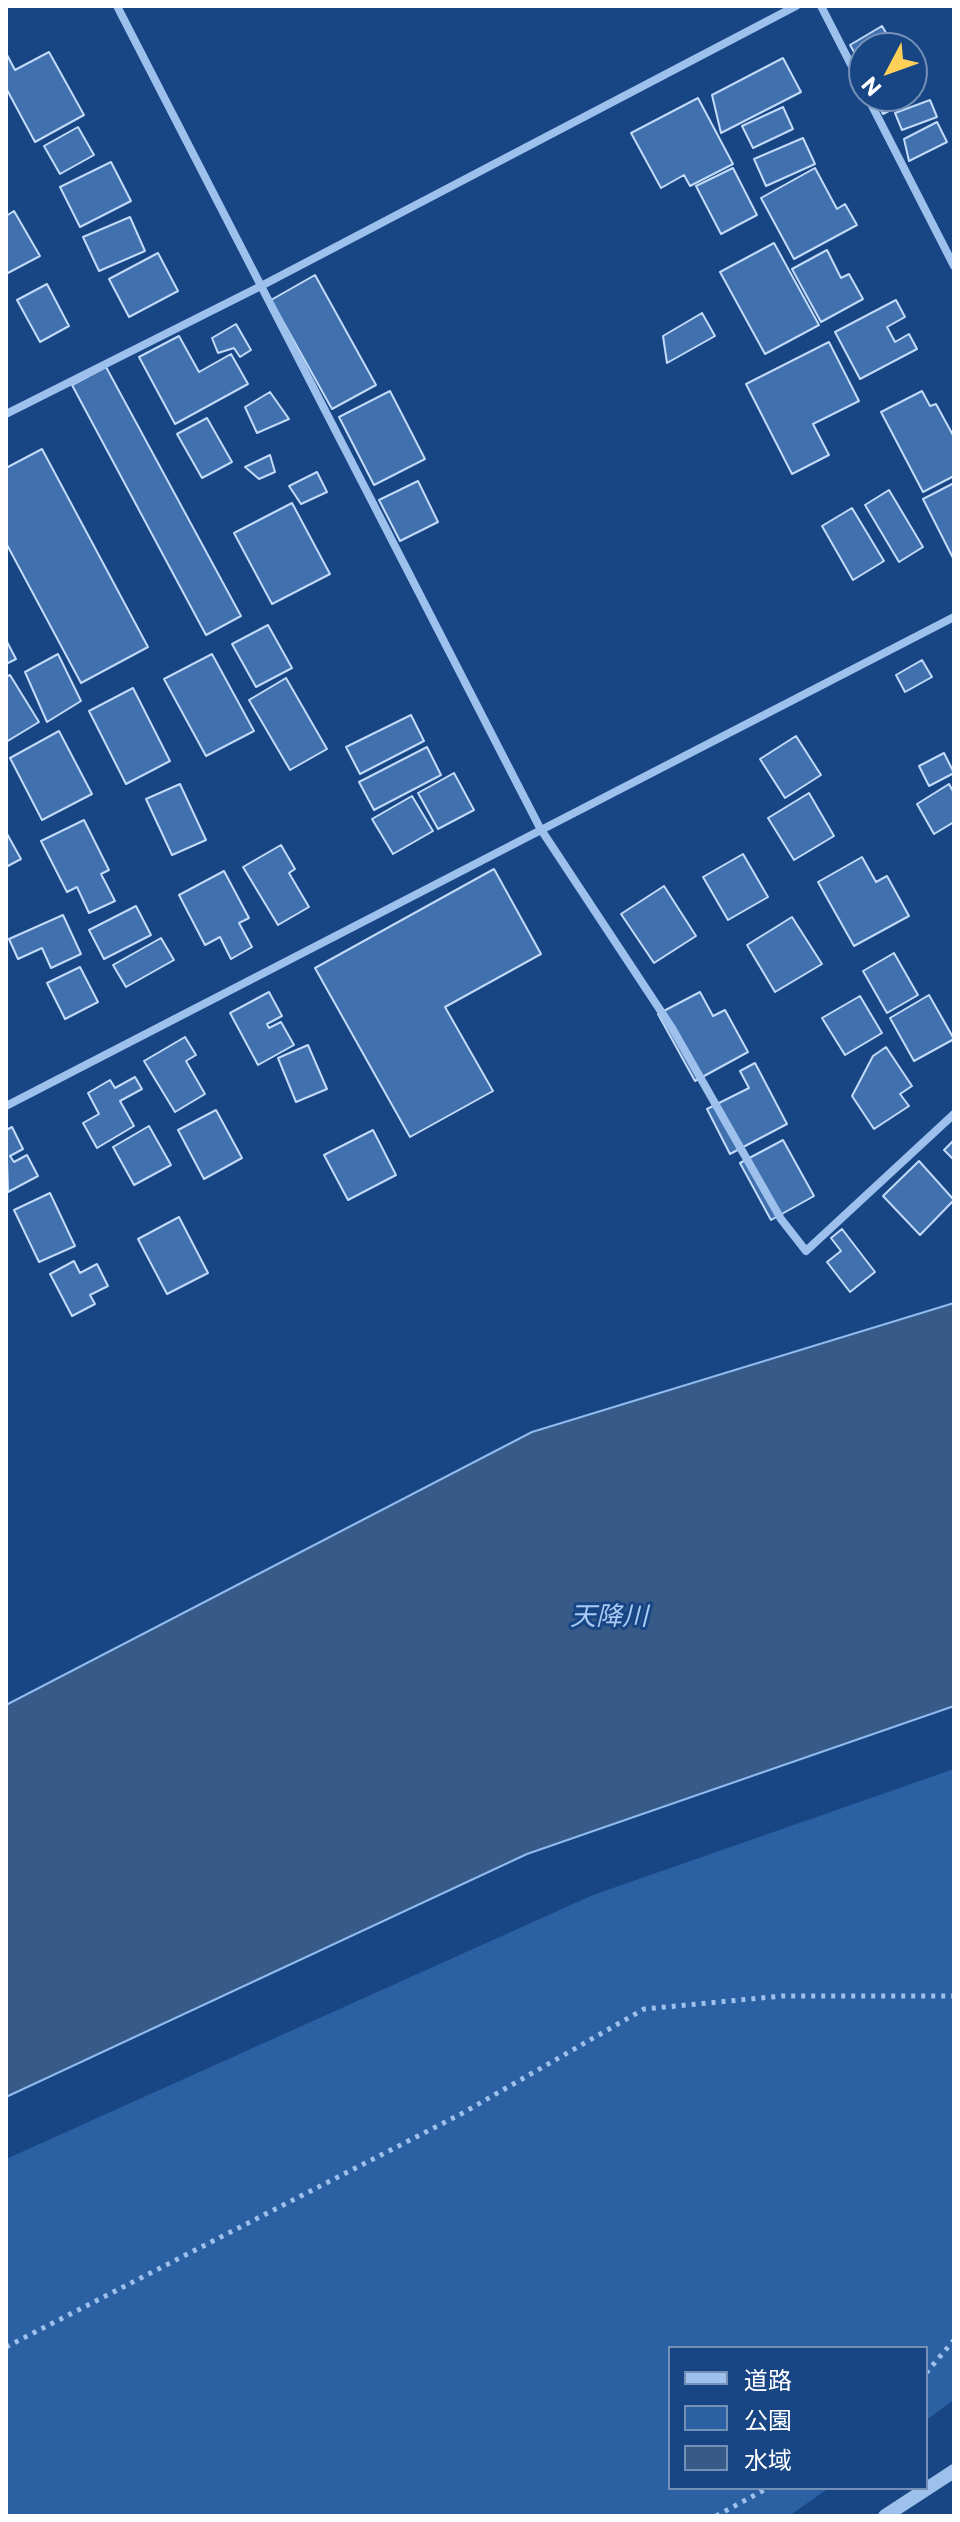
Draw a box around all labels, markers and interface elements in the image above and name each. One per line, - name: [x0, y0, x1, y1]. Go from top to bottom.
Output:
- north arrow: [848, 32, 928, 112]
- text: N: [855, 72, 887, 102]
- water label: 天降川: [570, 1600, 648, 1632]
- legend: [668, 2346, 928, 2490]
- text: 道路: [744, 2365, 792, 2394]
- text: 公園: [744, 2405, 792, 2434]
- text: 水域: [744, 2445, 792, 2474]

